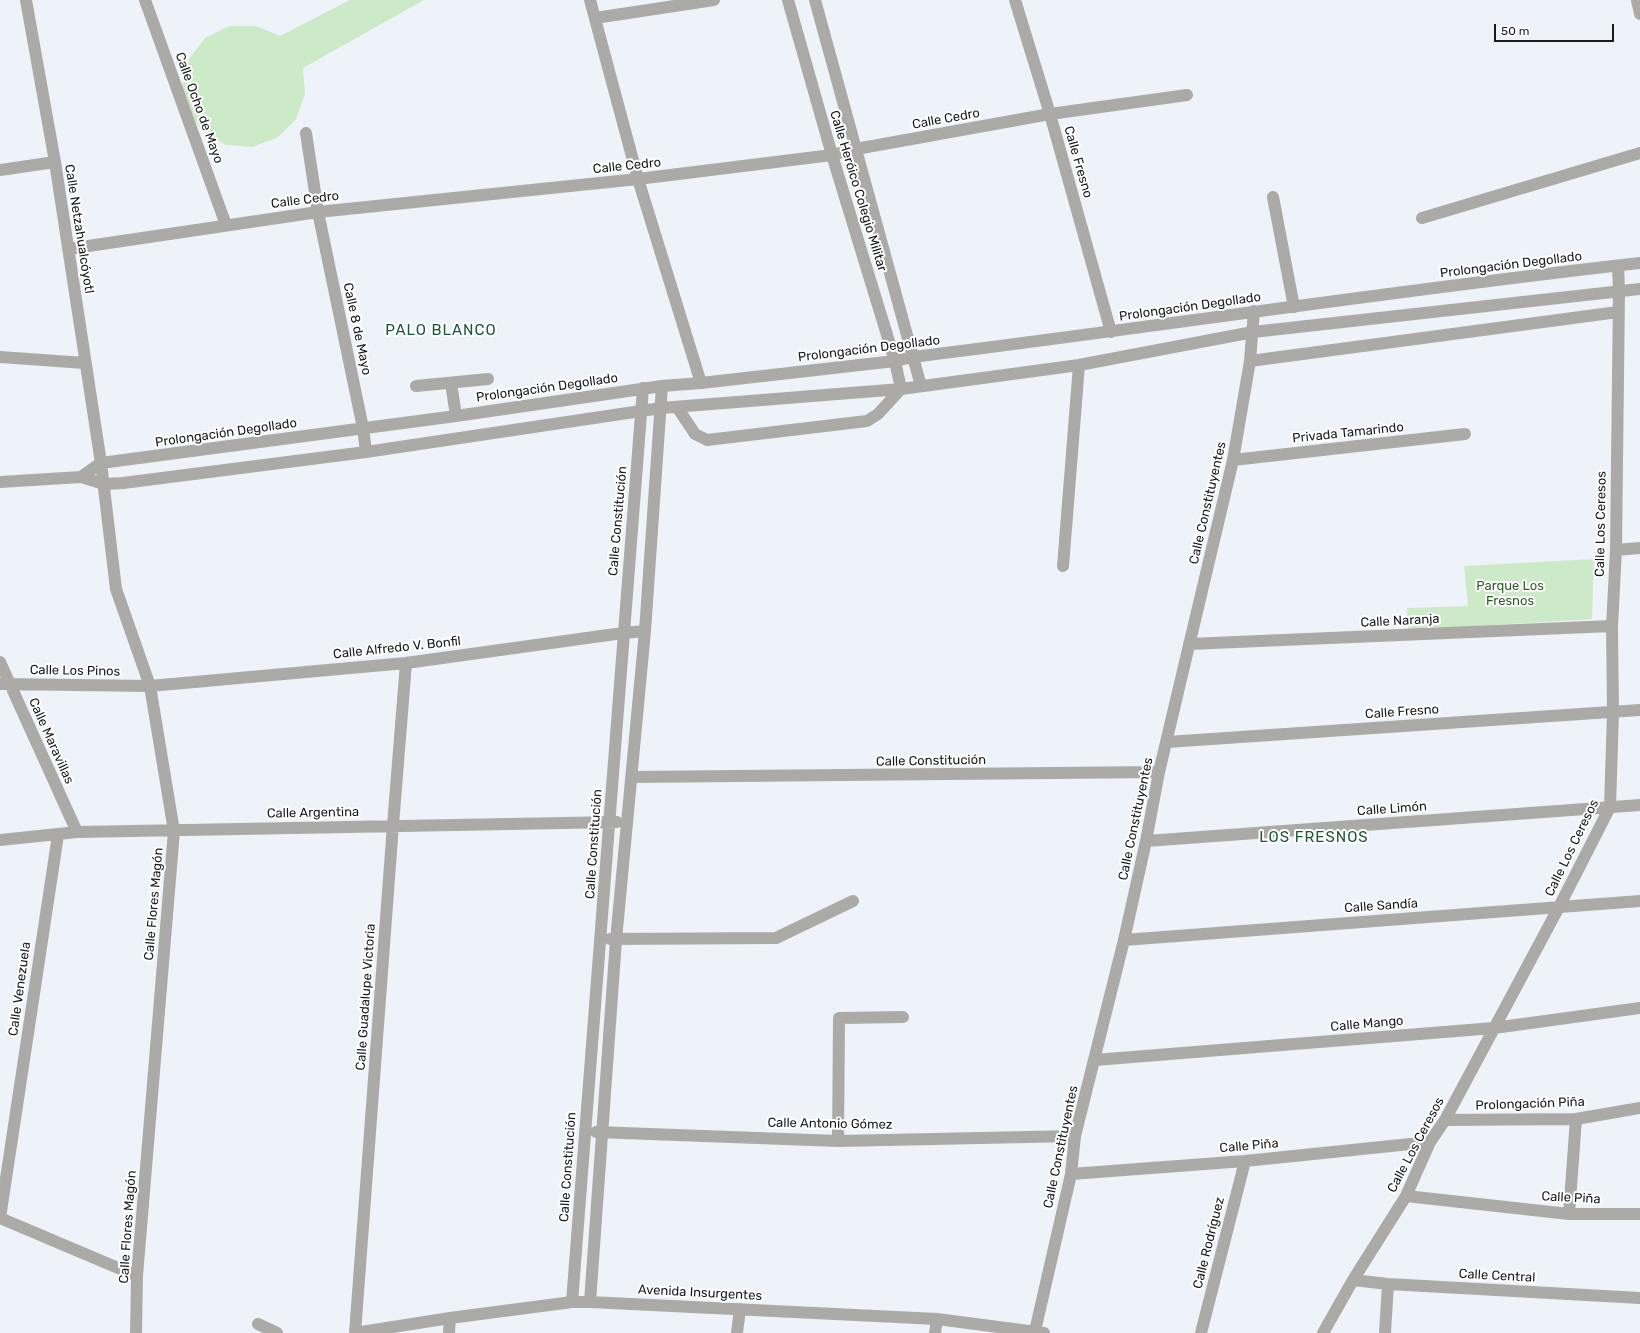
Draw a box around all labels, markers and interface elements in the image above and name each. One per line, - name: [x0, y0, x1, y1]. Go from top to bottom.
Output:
- scale bar: [1496, 16, 1616, 42]
- text: 50 m: [1501, 24, 1529, 38]
- street label: Calle Ocho de Mayo: [172, 50, 226, 166]
- street label: Calle Cedro: [911, 105, 981, 133]
- street label: Calle Heróico Colegio Militar: [826, 109, 890, 273]
- street label: Calle Fresno: [1060, 124, 1096, 200]
- street label: Calle Cedro: [592, 155, 662, 177]
- street label: Calle Netzahualcóyotl: [61, 163, 97, 295]
- street label: Calle Cedro: [270, 188, 340, 212]
- street label: Prolongación Degollado: [1439, 249, 1583, 281]
- street label: Calle 8 de Mayo: [340, 281, 374, 377]
- street label: Prolongación Degollado: [1118, 289, 1262, 325]
- district label: PALO BLANCO: [385, 322, 497, 340]
- street label: Prolongación Degollado: [797, 333, 941, 365]
- street label: Prolongación Degollado: [475, 370, 619, 406]
- street label: Prolongación Degollado: [154, 415, 298, 451]
- street label: Privada Tamarindo: [1291, 419, 1405, 447]
- street label: Calle Constituyentes: [1186, 440, 1230, 566]
- street label: Calle Constitución: [605, 466, 631, 576]
- street label: Calle Los Ceresos: [1592, 471, 1610, 577]
- park label: Parque Los Fresnos: [1476, 578, 1544, 609]
- street label: Calle Naranja: [1360, 611, 1440, 631]
- street label: Calle Alfredo V. Bonfil: [332, 634, 462, 662]
- street label: Calle Los Pinos: [30, 662, 120, 680]
- street label: Calle Maravillas: [25, 696, 77, 786]
- street label: Calle Fresno: [1365, 702, 1439, 722]
- street label: Calle Constitución: [876, 752, 986, 770]
- street label: Calle Constituyentes: [1115, 756, 1157, 882]
- street label: Calle Constitución: [582, 789, 606, 899]
- street label: Calle Los Ceresos: [1542, 797, 1602, 899]
- street label: Calle Limón: [1357, 799, 1427, 819]
- street label: Calle Argentina: [267, 804, 359, 822]
- district label: LOS FRESNOS: [1259, 829, 1369, 847]
- street label: Calle Flores Magón: [141, 847, 167, 961]
- street label: Calle Sandía: [1344, 896, 1418, 916]
- street label: Calle Guadalupe Victoria: [353, 923, 379, 1071]
- street label: Calle Venezuela: [6, 941, 34, 1037]
- street label: Calle Mango: [1330, 1013, 1404, 1035]
- street label: Calle Constituyentes: [1040, 1084, 1082, 1210]
- street label: Prolongación Piña: [1475, 1094, 1585, 1114]
- street label: Calle Los Ceresos: [1384, 1095, 1448, 1195]
- street label: Calle Constitución: [556, 1112, 580, 1222]
- street label: Calle Antonio Gómez: [767, 1115, 893, 1133]
- street label: Calle Piña: [1219, 1136, 1279, 1156]
- street label: Calle Flores Magón: [116, 1170, 140, 1284]
- street label: Calle Piña: [1541, 1189, 1601, 1207]
- street label: Calle Rodríguez: [1190, 1196, 1228, 1290]
- street label: Calle Central: [1458, 1266, 1536, 1286]
- street label: Avenida Insurgentes: [638, 1282, 762, 1304]

